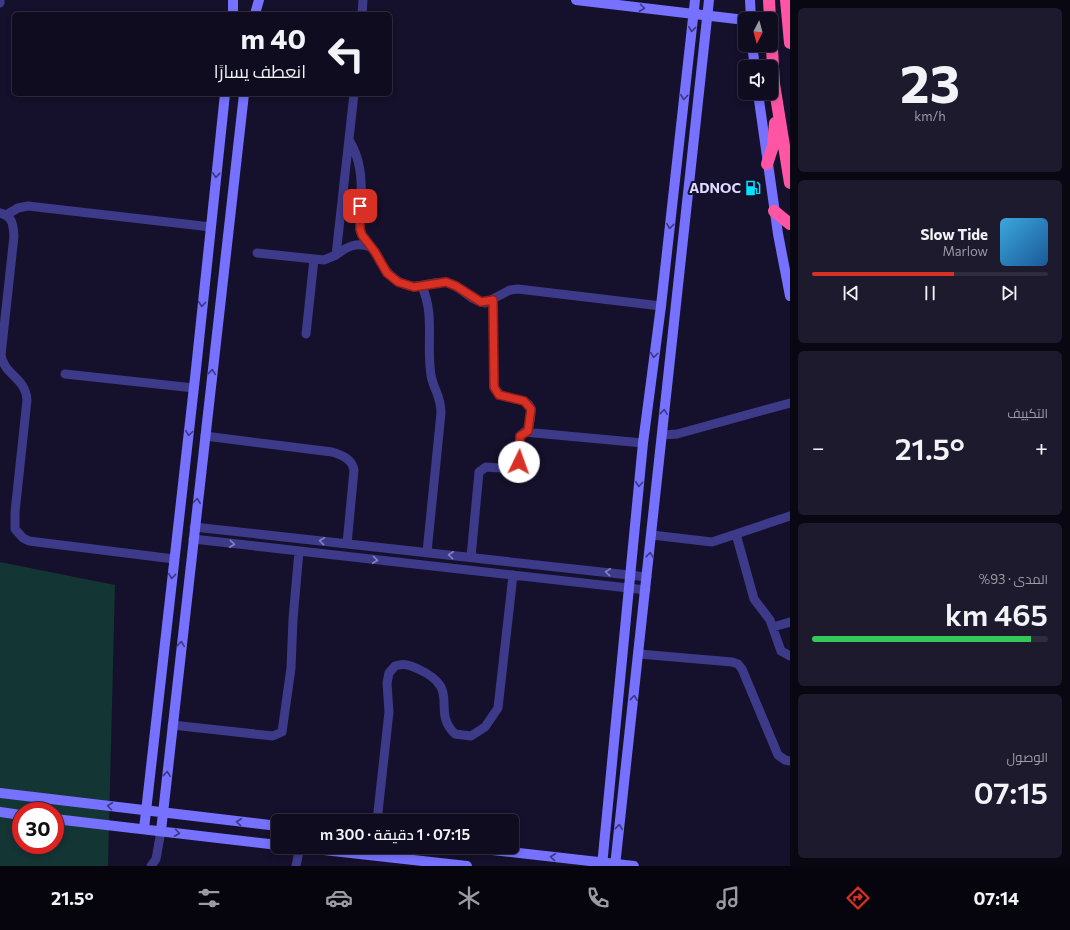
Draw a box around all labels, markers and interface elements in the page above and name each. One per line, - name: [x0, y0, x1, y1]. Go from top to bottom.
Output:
- one-way arrow: [639, 3, 645, 12]
- north arrow: [738, 12, 778, 52]
- map controls: [738, 12, 778, 100]
- text: 40 m: [240, 21, 306, 55]
- one-way arrow: [687, 26, 696, 32]
- icon: left: [320, 28, 372, 80]
- text: 23: [900, 50, 960, 114]
- text: انعطف يسارًا: [214, 60, 306, 82]
- button: sound: [738, 60, 778, 100]
- one-way arrow: [680, 94, 689, 100]
- text: km/h: [914, 108, 946, 124]
- one-way arrow: [212, 171, 221, 178]
- place label: ADNOC: [689, 179, 741, 196]
- fuel station icon: ADNOC: [744, 179, 762, 197]
- pin: [343, 189, 377, 223]
- icon: arrive: [349, 195, 371, 217]
- one-way arrow: [665, 223, 674, 229]
- text: Slow Tide: [920, 225, 988, 243]
- text: Marlow: [942, 243, 988, 259]
- icon: previous: [840, 282, 862, 304]
- icon: pause: [919, 282, 941, 304]
- icon: next: [998, 282, 1020, 304]
- one-way arrow: [198, 301, 207, 307]
- one-way arrow: [650, 352, 659, 358]
- one-way arrow: [207, 369, 216, 375]
- text: التكييف: [1007, 405, 1048, 421]
- one-way arrow: [660, 409, 669, 415]
- text: 21.5°: [895, 429, 965, 466]
- one-way arrow: [184, 430, 193, 436]
- text: −: [812, 434, 825, 461]
- text: +: [1035, 434, 1048, 461]
- position arrow: [498, 441, 540, 483]
- one-way arrow: [635, 481, 644, 487]
- one-way arrow: [192, 498, 201, 504]
- one-way arrow: [319, 537, 325, 546]
- one-way arrow: [229, 539, 235, 548]
- one-way arrow: [448, 551, 454, 560]
- one-way arrow: [645, 552, 654, 558]
- one-way arrow: [372, 555, 378, 564]
- one-way arrow: [605, 568, 611, 577]
- text: المدى · 93%: [979, 571, 1048, 587]
- one-way arrow: [167, 573, 176, 579]
- text: 465 km: [945, 595, 1048, 632]
- one-way arrow: [176, 641, 185, 647]
- one-way arrow: [629, 695, 638, 701]
- text: الوصول: [1007, 749, 1048, 765]
- one-way arrow: [162, 770, 171, 777]
- text: 07:15: [974, 773, 1048, 810]
- speed limit sign: 30: [12, 802, 64, 854]
- one-way arrow: [107, 802, 113, 811]
- one-way arrow: [236, 817, 242, 826]
- one-way arrow: [615, 824, 624, 830]
- text: 07:15 · 1 دقيقة · 300 m: [320, 825, 470, 843]
- one-way arrow: [174, 828, 180, 837]
- one-way arrow: [550, 852, 556, 861]
- icon: filters: [195, 884, 223, 912]
- icon: car: [325, 884, 353, 912]
- icon: climate: [455, 884, 483, 912]
- icon: phone: [584, 884, 612, 912]
- icon: music: [714, 884, 742, 912]
- icon: directions: [844, 884, 872, 912]
- text: 21.5°: [51, 887, 94, 909]
- text: 07:14: [974, 887, 1019, 909]

